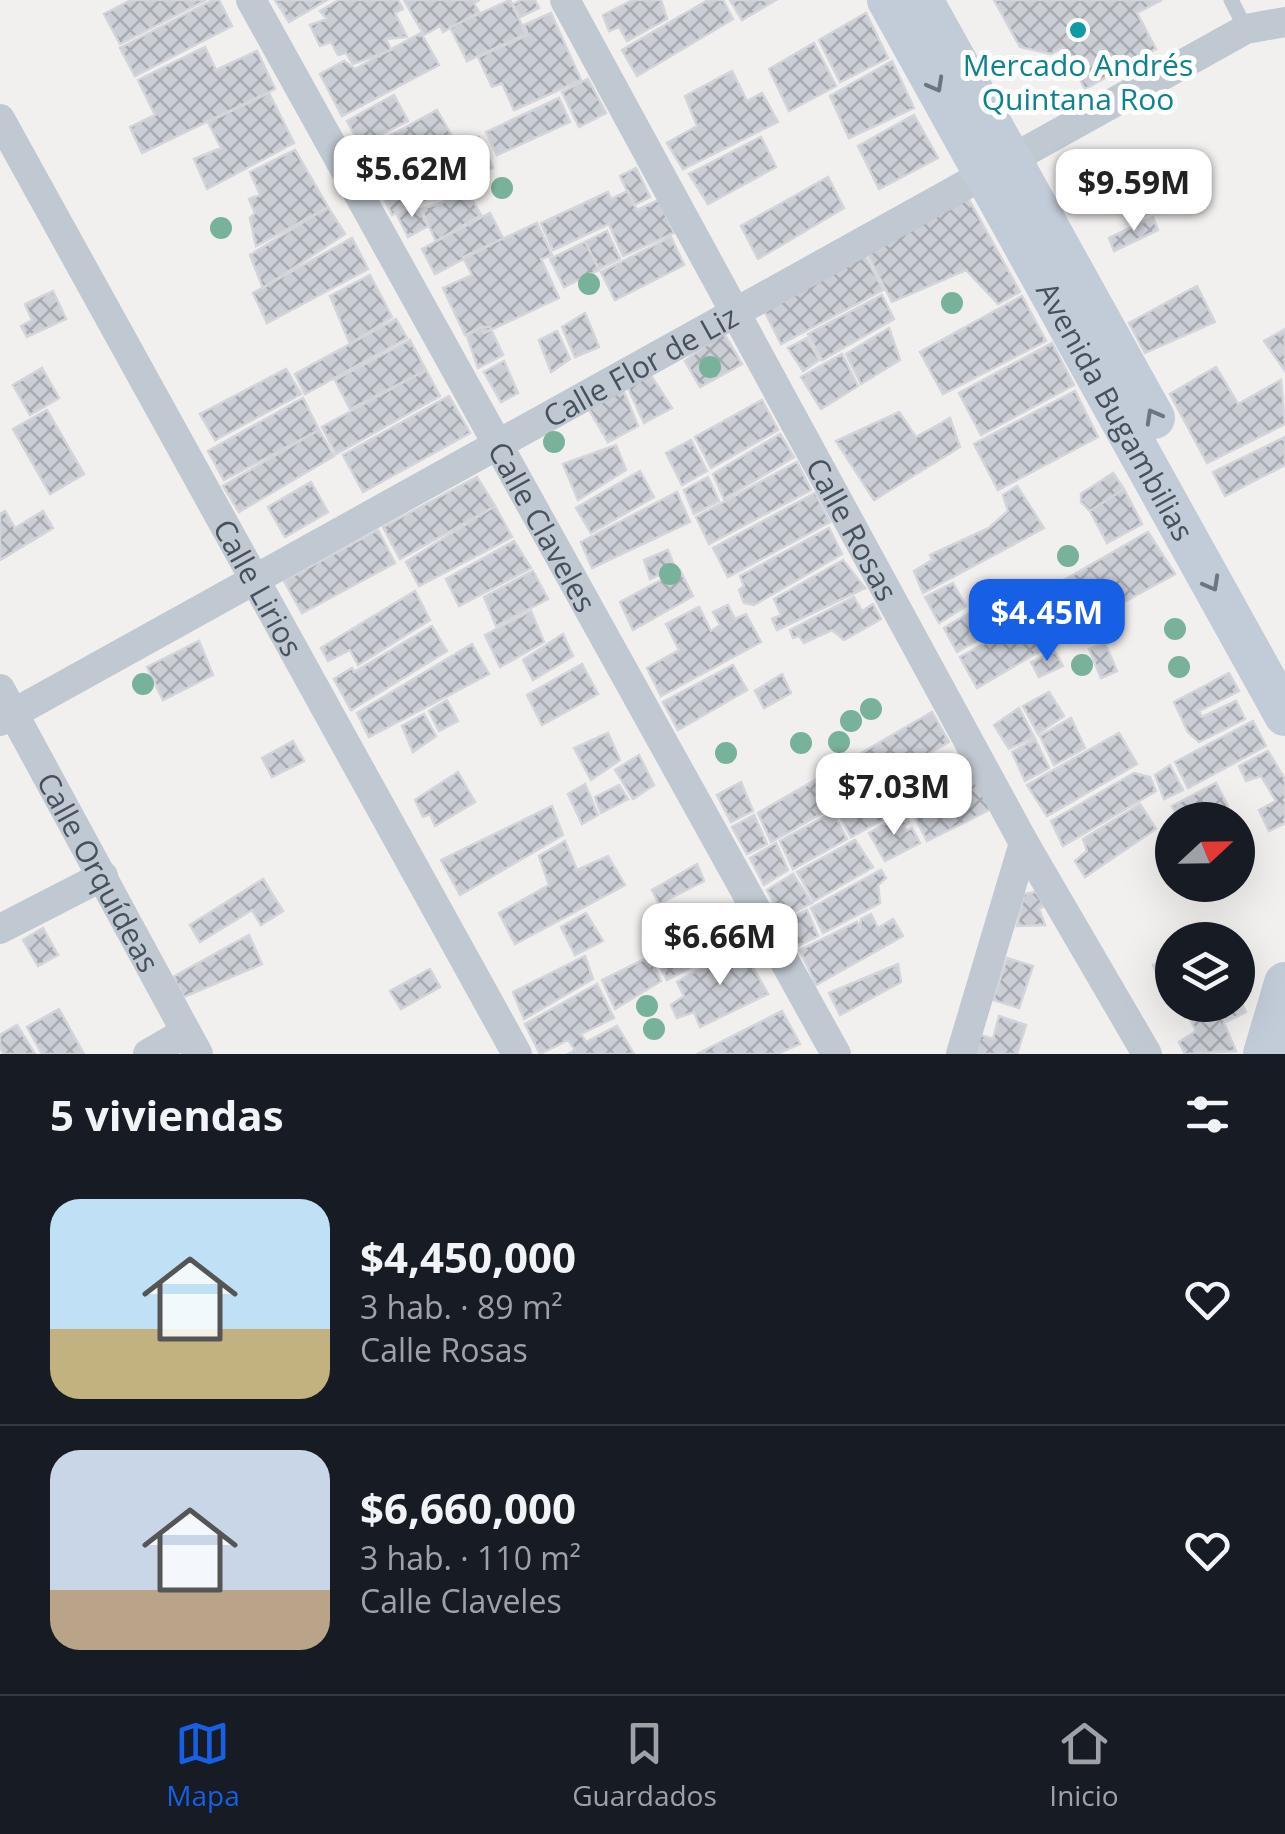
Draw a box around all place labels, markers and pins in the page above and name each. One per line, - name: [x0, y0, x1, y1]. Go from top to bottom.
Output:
- marker: Mercado Andrés Quintana Roo: [1067, 19, 1089, 41]
- place label: Mercado Andrés Quintana Roo: [963, 44, 1193, 119]
- pin: $5.62M: [331, 135, 493, 220]
- pin: $9.59M: [1053, 149, 1215, 234]
- pin: $4.45M: [966, 579, 1128, 664]
- pin: $7.03M: [813, 753, 975, 838]
- pin: $6.66M: [639, 903, 801, 988]

